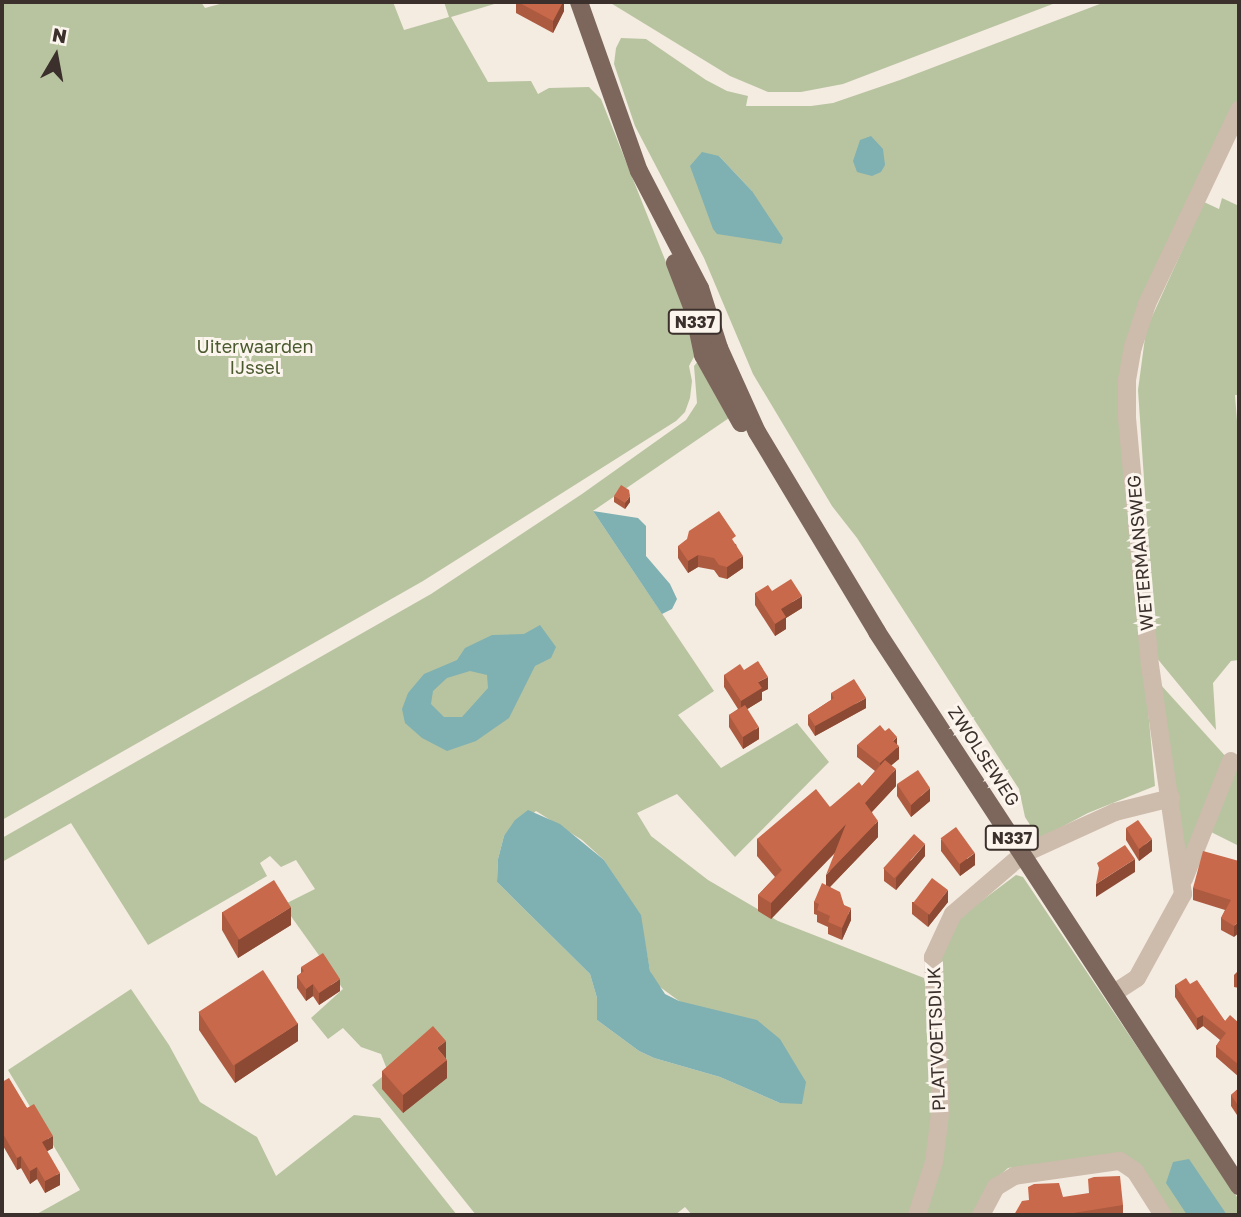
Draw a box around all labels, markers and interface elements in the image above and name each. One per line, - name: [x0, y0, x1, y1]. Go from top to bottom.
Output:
- north arrow: [21, 21, 91, 91]
- text: N: [51, 22, 69, 47]
- road number: N337: [667, 310, 723, 334]
- park label: Uiterwaarden IJssel: [197, 336, 313, 378]
- street label: WETERMANSWEG: [1122, 474, 1158, 632]
- street label: ZWOLSEWEG: [944, 702, 1024, 810]
- road number: N337: [984, 825, 1040, 850]
- street label: PLATVOETSDIJK: [923, 967, 949, 1111]

